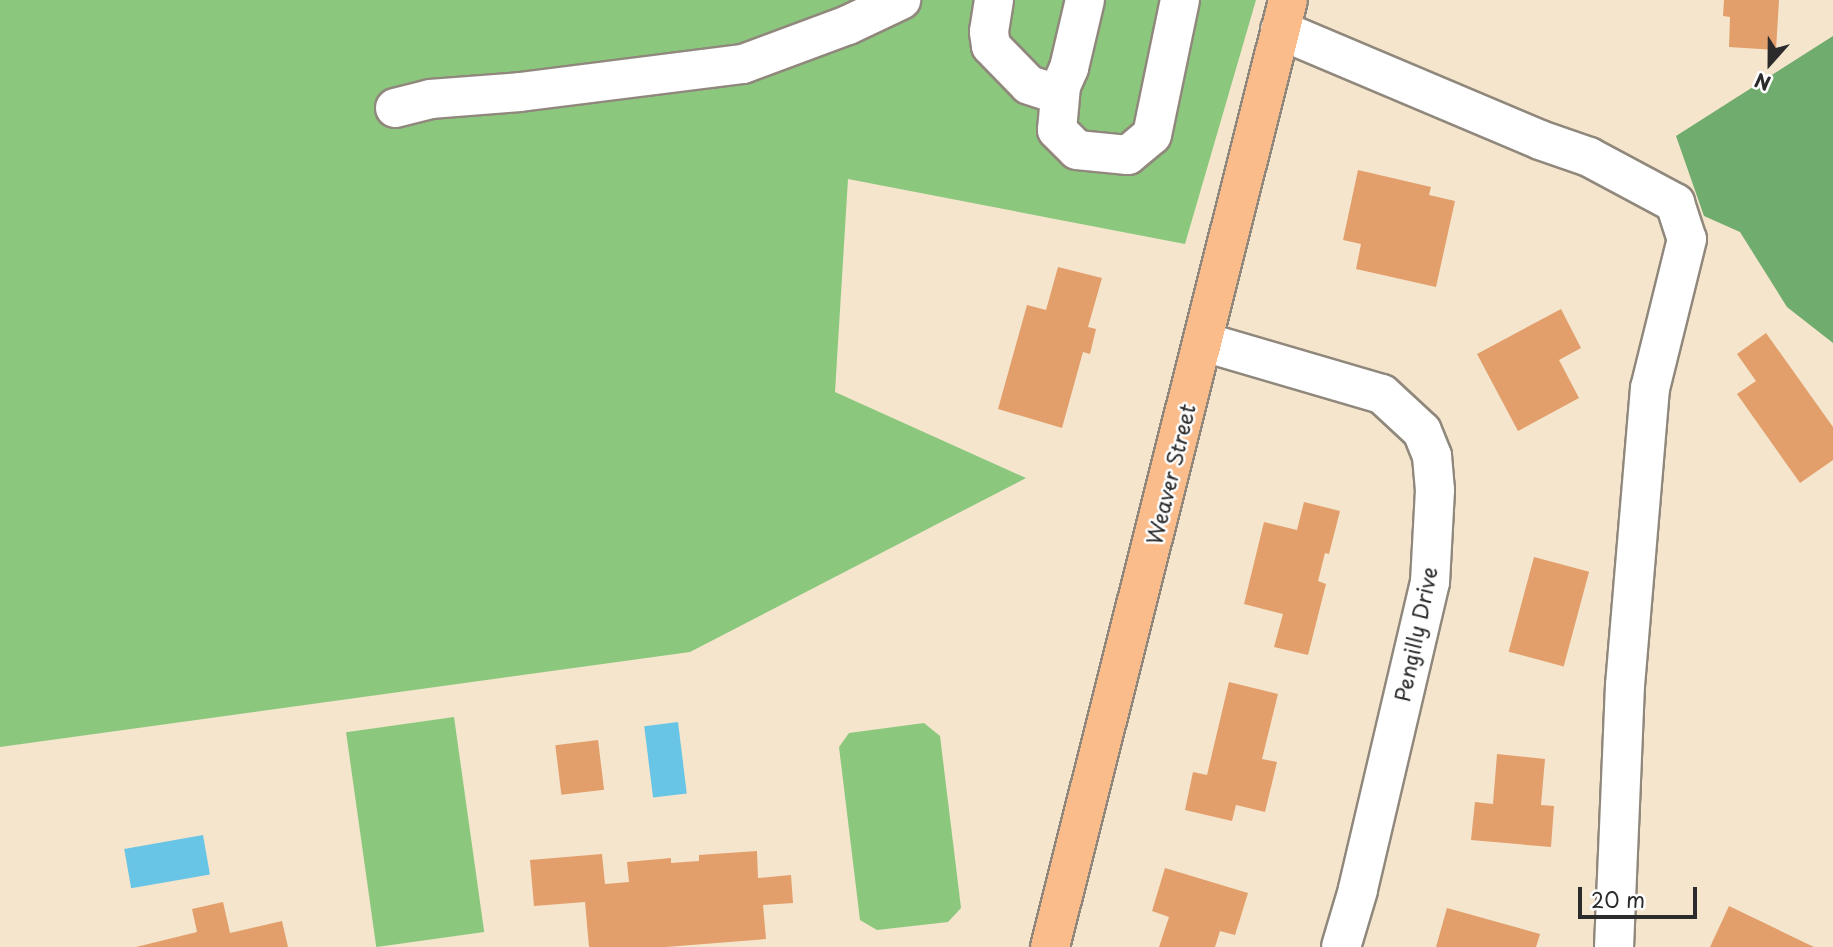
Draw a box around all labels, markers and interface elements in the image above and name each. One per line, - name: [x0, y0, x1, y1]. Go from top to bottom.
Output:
- north arrow: [1735, 28, 1805, 98]
- text: N: [1750, 67, 1775, 98]
- street label: Weaver Street: [1140, 400, 1200, 548]
- street label: Pengilly Drive: [1388, 564, 1442, 704]
- scale bar: [1581, 874, 1700, 918]
- text: 20 m: [1591, 883, 1645, 915]

